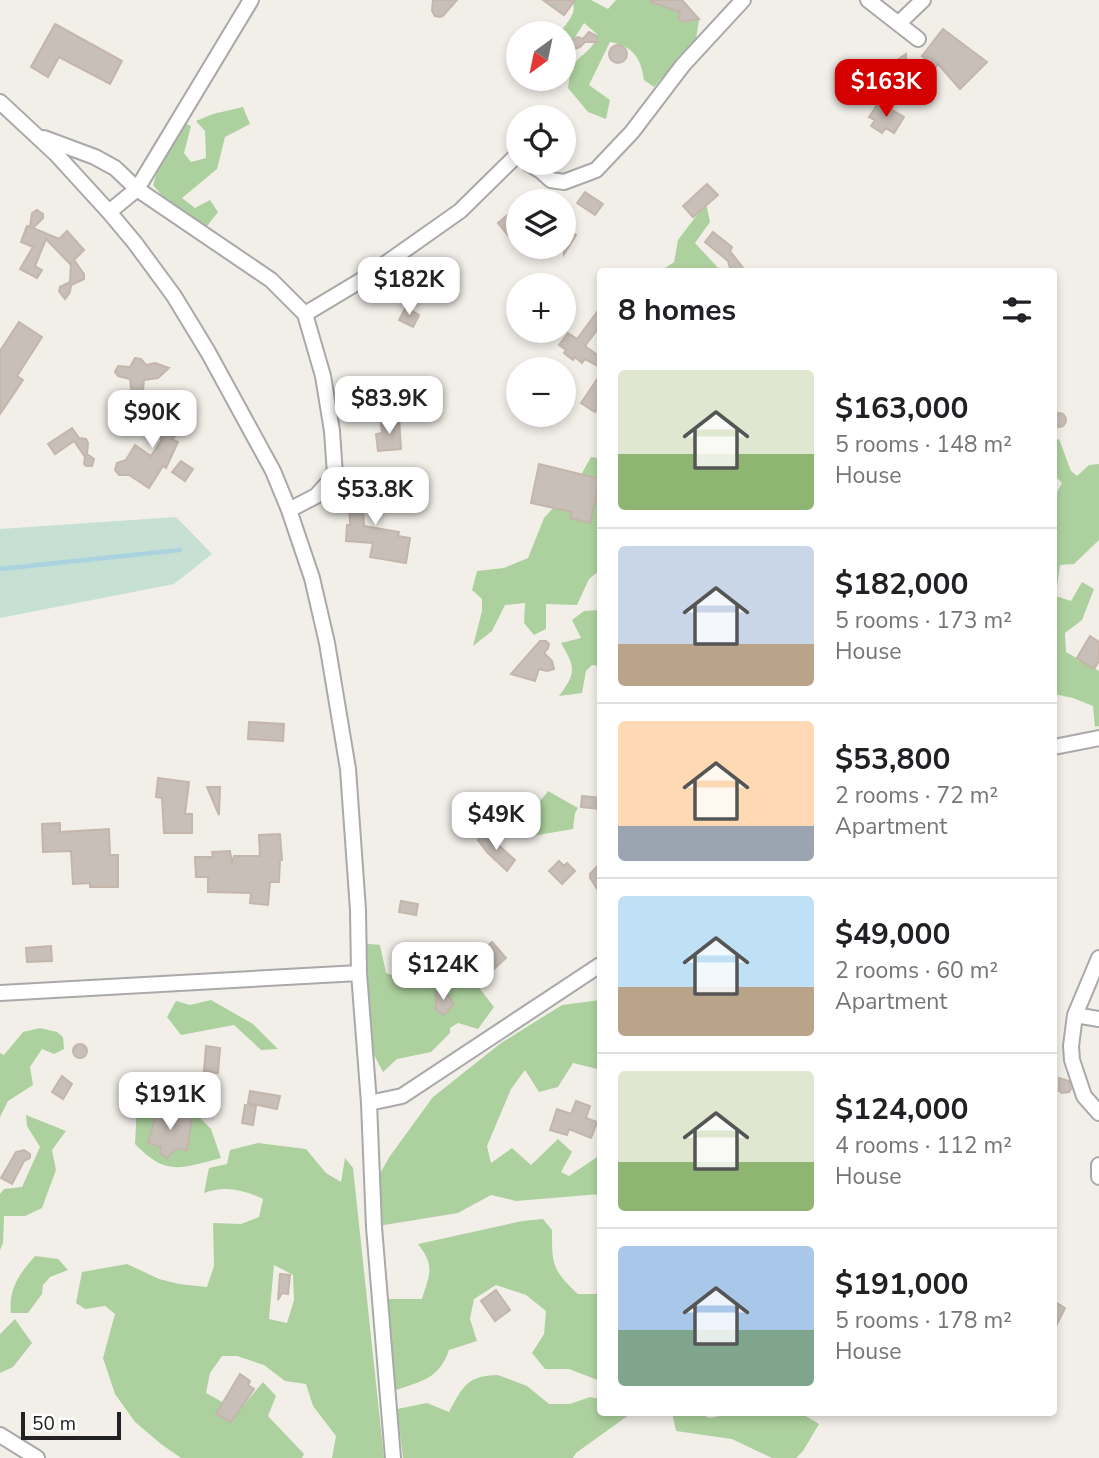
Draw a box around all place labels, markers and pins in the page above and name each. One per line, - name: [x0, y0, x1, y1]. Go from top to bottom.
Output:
- pin: $163K: [837, 60, 935, 119]
- pin: $182K: [360, 258, 458, 317]
- pin: $83.9K: [332, 376, 446, 436]
- pin: $90K: [111, 391, 193, 450]
- pin: $53.8K: [318, 468, 432, 527]
- pin: $49K: [455, 792, 537, 852]
- pin: $124K: [394, 942, 492, 1002]
- pin: $191K: [121, 1072, 219, 1132]

